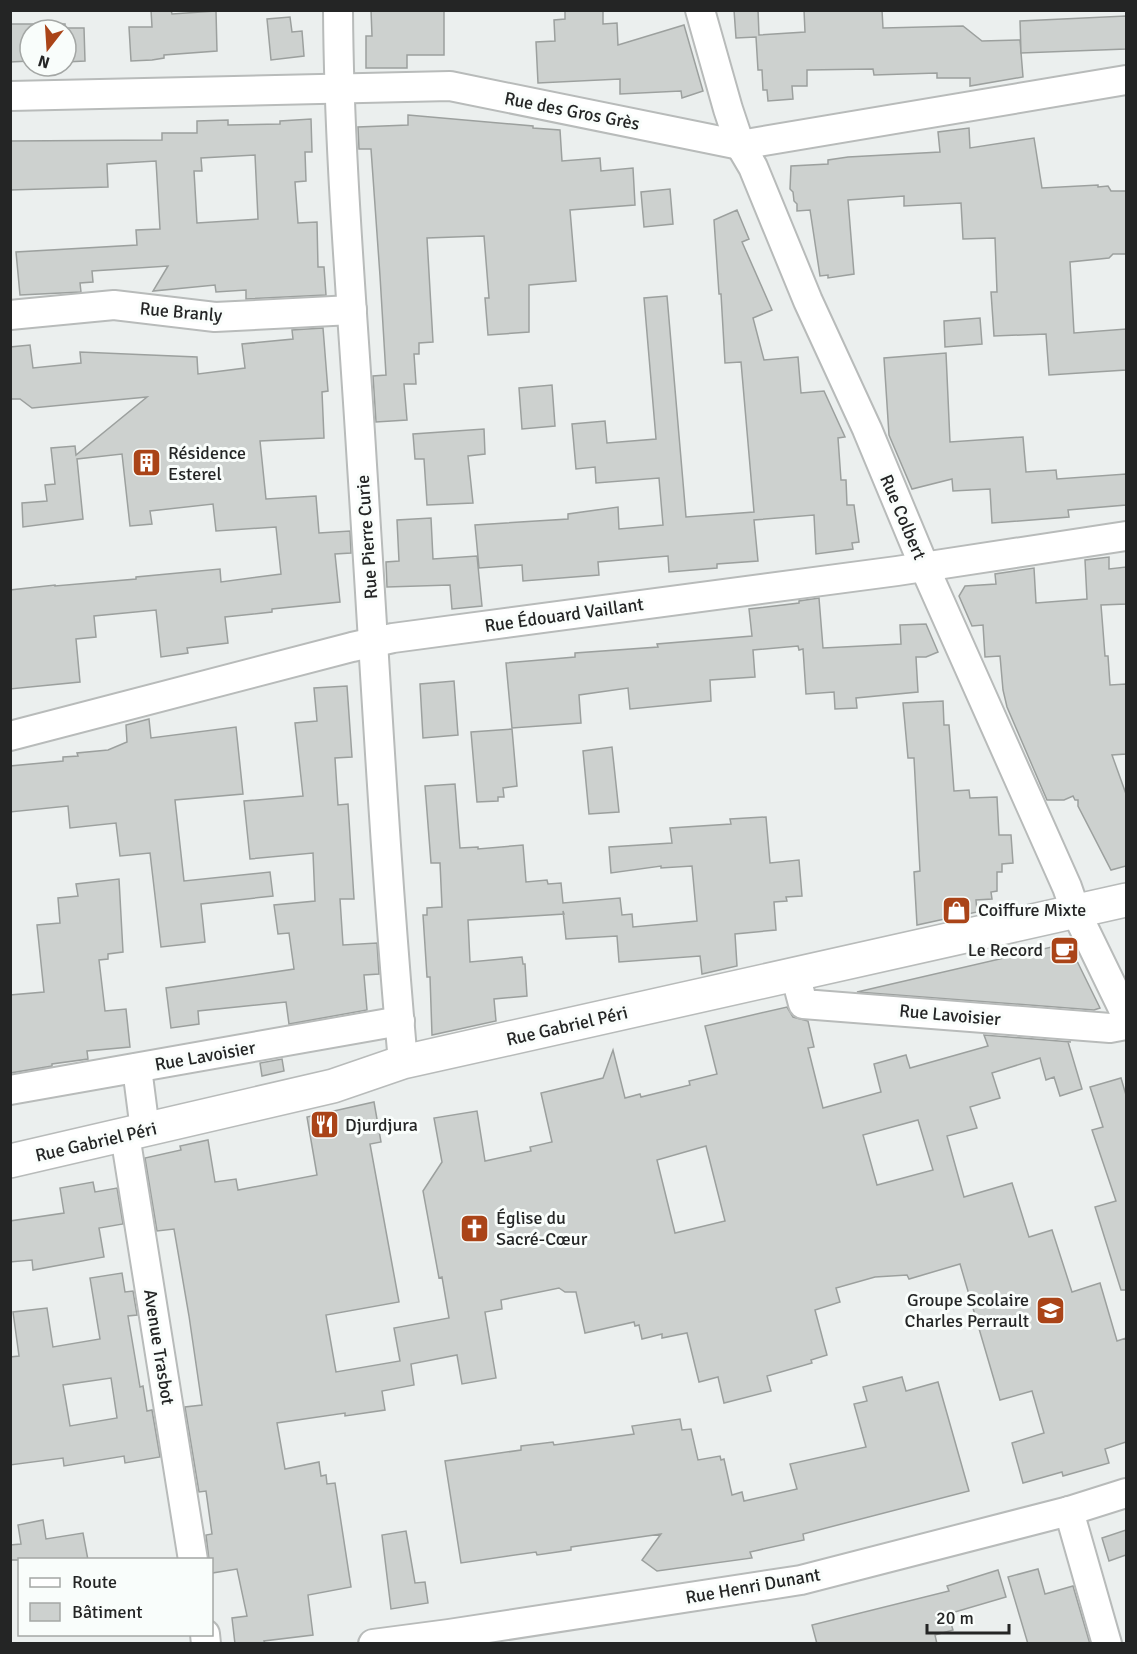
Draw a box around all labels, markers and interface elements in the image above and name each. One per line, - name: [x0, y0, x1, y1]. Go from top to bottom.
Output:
- north arrow: [18, 18, 78, 78]
- text: N: [36, 50, 52, 73]
- street label: Rue des Gros Grès: [502, 87, 642, 135]
- street label: Rue Branly: [139, 297, 224, 327]
- place label: Résidence Esterel: [168, 442, 246, 485]
- building icon: Résidence Esterel: [131, 447, 163, 479]
- street label: Rue Colbert: [875, 471, 931, 563]
- street label: Rue Pierre Curie: [352, 474, 382, 600]
- street label: Rue Édouard Vaillant: [483, 593, 645, 637]
- shop icon: Coiffure Mixte: [941, 894, 973, 926]
- place label: Coiffure Mixte: [978, 899, 1086, 921]
- cafe icon: Le Record: [1048, 934, 1080, 966]
- place label: Le Record: [968, 939, 1043, 961]
- street label: Rue Lavoisier: [898, 1000, 1002, 1030]
- street label: Rue Gabriel Péri: [504, 1001, 630, 1051]
- street label: Rue Lavoisier: [153, 1036, 257, 1076]
- restaurant icon: Djurdjura: [308, 1109, 340, 1141]
- place label: Djurdjura: [345, 1114, 418, 1136]
- street label: Rue Gabriel Péri: [33, 1117, 159, 1167]
- place label: Église du Sacré-Cœur: [496, 1207, 588, 1250]
- church icon: Église du Sacré-Cœur: [459, 1212, 491, 1244]
- street label: Avenue Trasbot: [139, 1288, 179, 1406]
- place label: Groupe Scolaire Charles Perrault: [905, 1289, 1029, 1332]
- school or university icon: Groupe Scolaire Charles Perrault: [1034, 1294, 1066, 1326]
- legend: [18, 1558, 213, 1636]
- street label: Rue Henri Dunant: [684, 1563, 822, 1609]
- text: Route: [72, 1571, 117, 1593]
- scale bar: [927, 1597, 1010, 1635]
- text: Bâtiment: [72, 1601, 143, 1623]
- text: 20 m: [936, 1607, 974, 1629]

